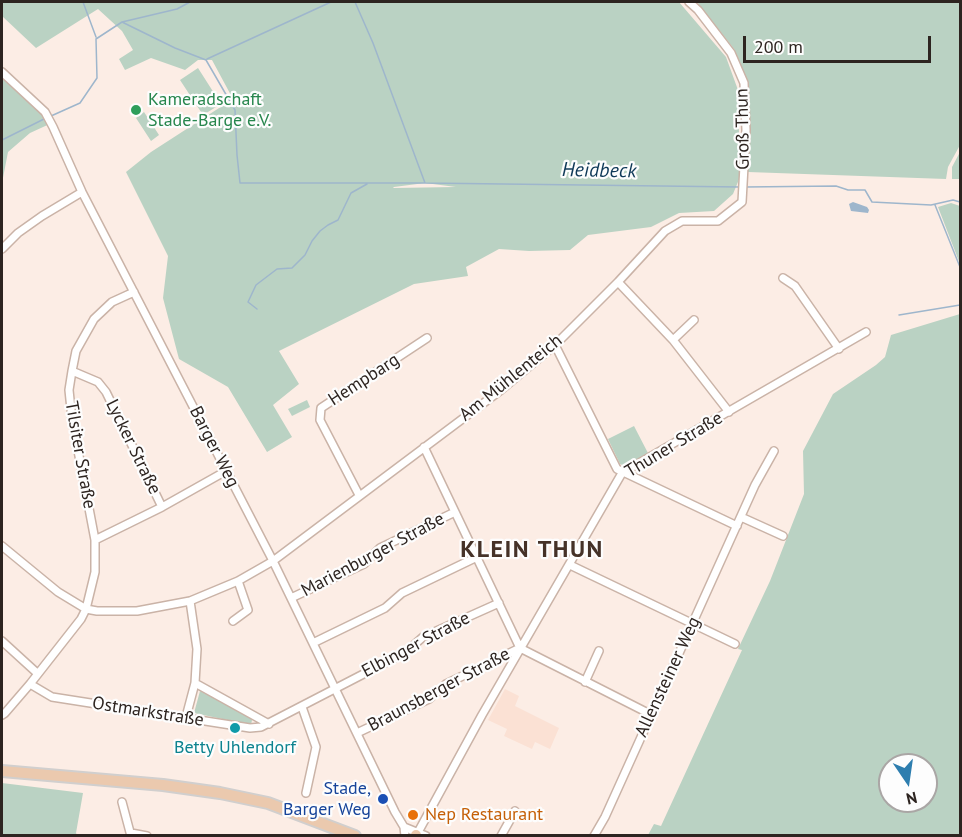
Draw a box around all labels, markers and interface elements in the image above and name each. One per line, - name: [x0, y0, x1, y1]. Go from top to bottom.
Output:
- scale bar: [746, 24, 934, 62]
- text: 200 m: [754, 35, 803, 58]
- street label: Groß Thun: [731, 88, 755, 170]
- place label: Kameradschaft Stade-Barge e.V.: [148, 89, 271, 132]
- marker: Kameradschaft Stade-Barge e.V.: [129, 103, 143, 117]
- water label: Heidbeck: [562, 158, 636, 184]
- street label: Am Mühlenteich: [455, 330, 567, 426]
- street label: Hempbarg: [325, 349, 403, 411]
- street label: Lycker Straße: [101, 396, 165, 498]
- street label: Tilsiter Straße: [60, 399, 100, 511]
- street label: Barger Weg: [184, 403, 244, 491]
- street label: Thuner Straße: [621, 407, 727, 483]
- street label: Marienburger Straße: [298, 508, 448, 602]
- district label: KLEIN THUN: [460, 536, 604, 564]
- street label: Elbinger Straße: [358, 607, 474, 683]
- street label: Allensteiner Weg: [631, 613, 705, 741]
- street label: Braunsberger Straße: [364, 643, 514, 737]
- street label: Ostmarkstraße: [91, 693, 205, 731]
- marker: Betty Uhlendorf: [228, 721, 242, 735]
- place label: Betty Uhlendorf: [174, 737, 296, 759]
- north arrow: [878, 753, 938, 813]
- place label: Stade, Barger Weg: [283, 778, 371, 820]
- text: N: [904, 788, 919, 810]
- marker: Stade, Barger Weg: [376, 792, 390, 806]
- place label: Nep Restaurant: [425, 804, 543, 826]
- marker: Nep Restaurant: [406, 808, 420, 822]

